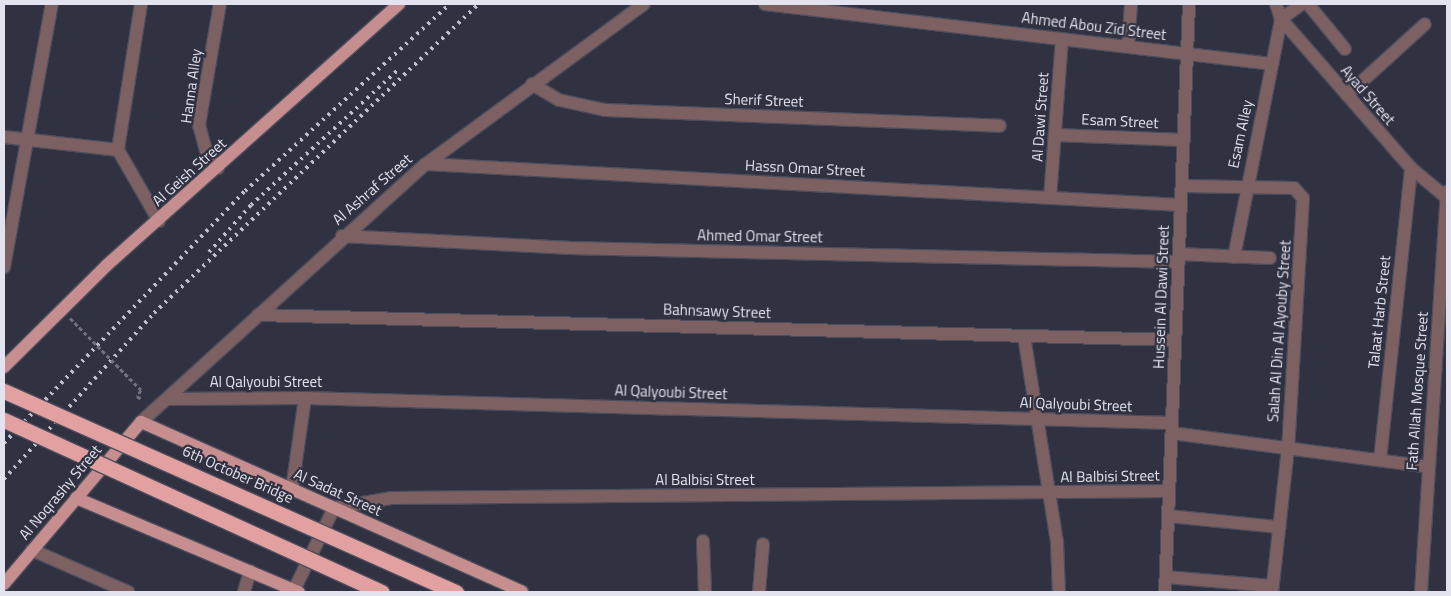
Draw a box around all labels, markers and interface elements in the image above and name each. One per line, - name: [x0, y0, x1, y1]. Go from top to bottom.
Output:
- street label: Ahmed Abou Zid Street: [1021, 8, 1167, 44]
- street label: Hanna Alley: [177, 48, 205, 124]
- street label: Ayad Street: [1337, 61, 1399, 129]
- street label: Al Dawi Street: [1028, 72, 1052, 162]
- street label: Sherif Street: [724, 90, 804, 110]
- street label: Esam Alley: [1224, 98, 1256, 170]
- street label: Esam Street: [1081, 110, 1159, 132]
- street label: Al Geish Street: [148, 134, 230, 210]
- street label: Al Ashraf Street: [329, 150, 415, 228]
- street label: Hassn Omar Street: [745, 156, 865, 180]
- street label: Hussein Al Dawi Street: [1149, 225, 1173, 369]
- street label: Ahmed Omar Street: [697, 226, 823, 246]
- street label: Salah Al Din Al Ayouby Street: [1264, 239, 1294, 423]
- street label: Talaat Harb Street: [1364, 254, 1394, 370]
- street label: Bahnsawy Street: [663, 300, 771, 322]
- street label: Fath Allah Mosque Street: [1402, 311, 1432, 471]
- street label: Al Qalyoubi Street: [210, 373, 322, 391]
- street label: Al Qalyoubi Street: [614, 381, 728, 403]
- street label: Al Qalyoubi Street: [1019, 393, 1133, 415]
- street label: Al Noqrashy Street: [15, 441, 105, 543]
- street label: 6th October Bridge: [180, 441, 296, 507]
- street label: Al Sadat Street: [291, 465, 385, 519]
- street label: Al Balbisi Street: [1060, 466, 1160, 486]
- street label: Al Balbisi Street: [655, 471, 755, 489]

